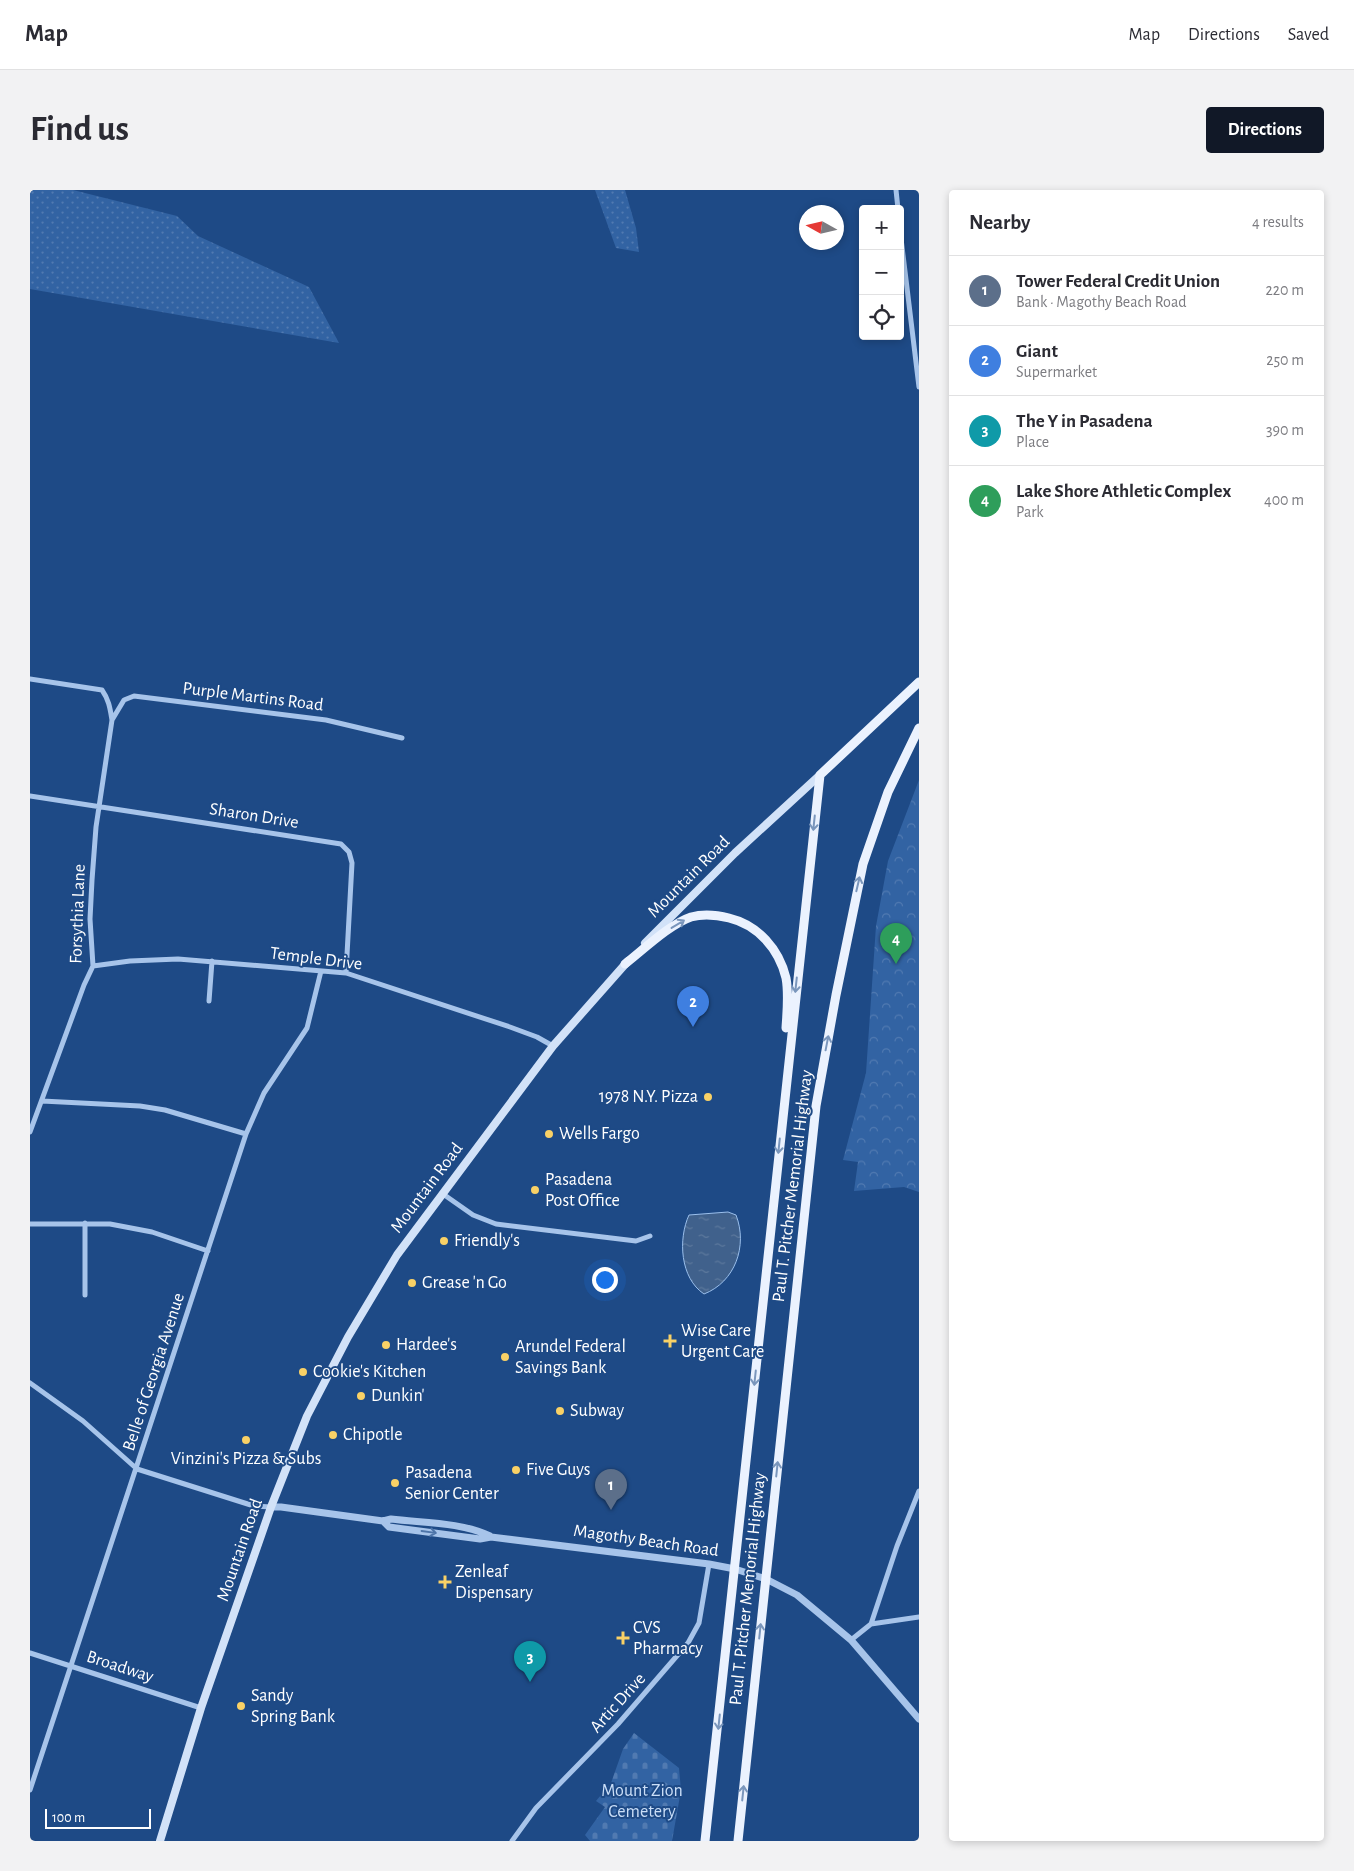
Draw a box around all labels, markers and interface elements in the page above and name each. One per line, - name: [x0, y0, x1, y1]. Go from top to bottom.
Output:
- text: Map: [25, 22, 68, 46]
- text: Map: [1129, 26, 1160, 44]
- text: Directions: [1188, 26, 1260, 44]
- text: Saved: [1288, 26, 1329, 44]
- button: Directions: [1206, 107, 1324, 153]
- text: Find us: [30, 112, 129, 147]
- north arrow: [799, 205, 844, 250]
- map controls: [859, 205, 904, 340]
- button: +: [859, 205, 904, 250]
- text: Nearby: [969, 212, 1030, 233]
- text: 4 results: [1252, 214, 1304, 230]
- button: −: [859, 250, 904, 295]
- text: Tower Federal Credit Union: [1016, 272, 1220, 291]
- text: 1: [982, 282, 988, 298]
- text: 220 m: [1266, 282, 1304, 298]
- text: Bank · Magothy Beach Road: [1016, 294, 1187, 310]
- button: locate: [859, 295, 904, 340]
- text: Giant: [1016, 342, 1058, 361]
- text: 2: [981, 352, 989, 368]
- text: 250 m: [1266, 352, 1304, 368]
- text: Supermarket: [1016, 364, 1097, 380]
- text: The Y in Pasadena: [1016, 412, 1153, 431]
- text: 3: [982, 422, 988, 438]
- text: 390 m: [1266, 422, 1304, 438]
- text: Place: [1016, 434, 1049, 450]
- text: Lake Shore Athletic Complex: [1016, 482, 1231, 501]
- text: 4: [981, 492, 989, 508]
- text: 400 m: [1264, 492, 1304, 508]
- text: Park: [1016, 504, 1044, 520]
- street label: Purple Martins Road: [182, 679, 324, 715]
- street label: Sharon Drive: [208, 800, 300, 832]
- one-way arrow: [809, 815, 819, 831]
- street label: Mountain Road: [645, 833, 733, 921]
- street label: Forsythia Lane: [67, 864, 89, 964]
- one-way arrow: [854, 876, 863, 892]
- one-way arrow: [671, 919, 685, 929]
- pin: 4: [880, 923, 912, 964]
- street label: Temple Drive: [269, 944, 363, 974]
- one-way arrow: [792, 976, 801, 992]
- pin: 2: [677, 986, 709, 1027]
- one-way arrow: [823, 1036, 833, 1052]
- street label: Paul T. Pitcher Memorial Highway: [770, 1068, 816, 1303]
- place label: 1978 N.Y. Pizza: [599, 1088, 698, 1106]
- marker: 1978 N.Y. Pizza: [702, 1091, 714, 1103]
- place label: Wells Fargo: [559, 1125, 640, 1143]
- marker: Wells Fargo: [543, 1128, 555, 1140]
- one-way arrow: [774, 1138, 784, 1154]
- street label: Mountain Road: [387, 1140, 467, 1236]
- place label: Pasadena Post Office: [545, 1171, 620, 1210]
- marker: Pasadena Post Office: [529, 1184, 541, 1196]
- place label: Friendly's: [454, 1232, 520, 1250]
- marker: Friendly's: [438, 1235, 450, 1247]
- your location: [592, 1267, 618, 1293]
- place label: Grease 'n Go: [422, 1274, 507, 1292]
- marker: Grease 'n Go: [406, 1277, 418, 1289]
- street label: Belle of Georgia Avenue: [120, 1291, 188, 1453]
- place label: Wise Care Urgent Care: [681, 1322, 764, 1361]
- marker: Wise Care Urgent Care: [663, 1334, 677, 1348]
- place label: Hardee's: [396, 1336, 457, 1354]
- place label: Arundel Federal Savings Bank: [515, 1338, 626, 1377]
- marker: Hardee's: [380, 1339, 392, 1351]
- marker: Arundel Federal Savings Bank: [499, 1351, 511, 1363]
- place label: Cookie's Kitchen: [313, 1363, 426, 1381]
- marker: Cookie's Kitchen: [297, 1366, 309, 1378]
- one-way arrow: [750, 1369, 760, 1385]
- place label: Dunkin': [371, 1387, 425, 1405]
- marker: Dunkin': [355, 1390, 367, 1402]
- place label: Subway: [570, 1402, 625, 1420]
- marker: Subway: [554, 1405, 566, 1417]
- place label: Chipotle: [343, 1426, 403, 1444]
- marker: Chipotle: [327, 1429, 339, 1441]
- marker: Vinzini's Pizza & Subs: [240, 1434, 252, 1446]
- place label: Vinzini's Pizza & Subs: [171, 1450, 321, 1468]
- place label: Five Guys: [526, 1461, 591, 1479]
- one-way arrow: [773, 1462, 782, 1478]
- place label: Pasadena Senior Center: [405, 1464, 499, 1503]
- marker: Five Guys: [510, 1464, 522, 1476]
- pin: 1: [595, 1469, 627, 1510]
- street label: Paul T. Pitcher Memorial Highway: [727, 1471, 769, 1706]
- marker: Pasadena Senior Center: [389, 1477, 401, 1489]
- street label: Mountain Road: [214, 1496, 266, 1604]
- street label: Magothy Beach Road: [572, 1522, 720, 1560]
- one-way arrow: [421, 1527, 437, 1537]
- place label: Zenleaf Dispensary: [455, 1563, 533, 1602]
- marker: Zenleaf Dispensary: [439, 1576, 451, 1588]
- place label: CVS Pharmacy: [633, 1619, 703, 1658]
- one-way arrow: [755, 1623, 765, 1639]
- marker: CVS Pharmacy: [617, 1632, 629, 1644]
- pin: 3: [514, 1641, 546, 1682]
- street label: Broadway: [84, 1648, 156, 1686]
- street label: Artic Drive: [587, 1670, 649, 1736]
- place label: Sandy Spring Bank: [251, 1687, 336, 1726]
- marker: Sandy Spring Bank: [235, 1700, 247, 1712]
- one-way arrow: [714, 1713, 724, 1729]
- park label: Mount Zion Cemetery: [601, 1782, 683, 1821]
- one-way arrow: [738, 1785, 748, 1801]
- scale bar: [45, 1806, 151, 1829]
- text: 100 m: [52, 1811, 85, 1825]

